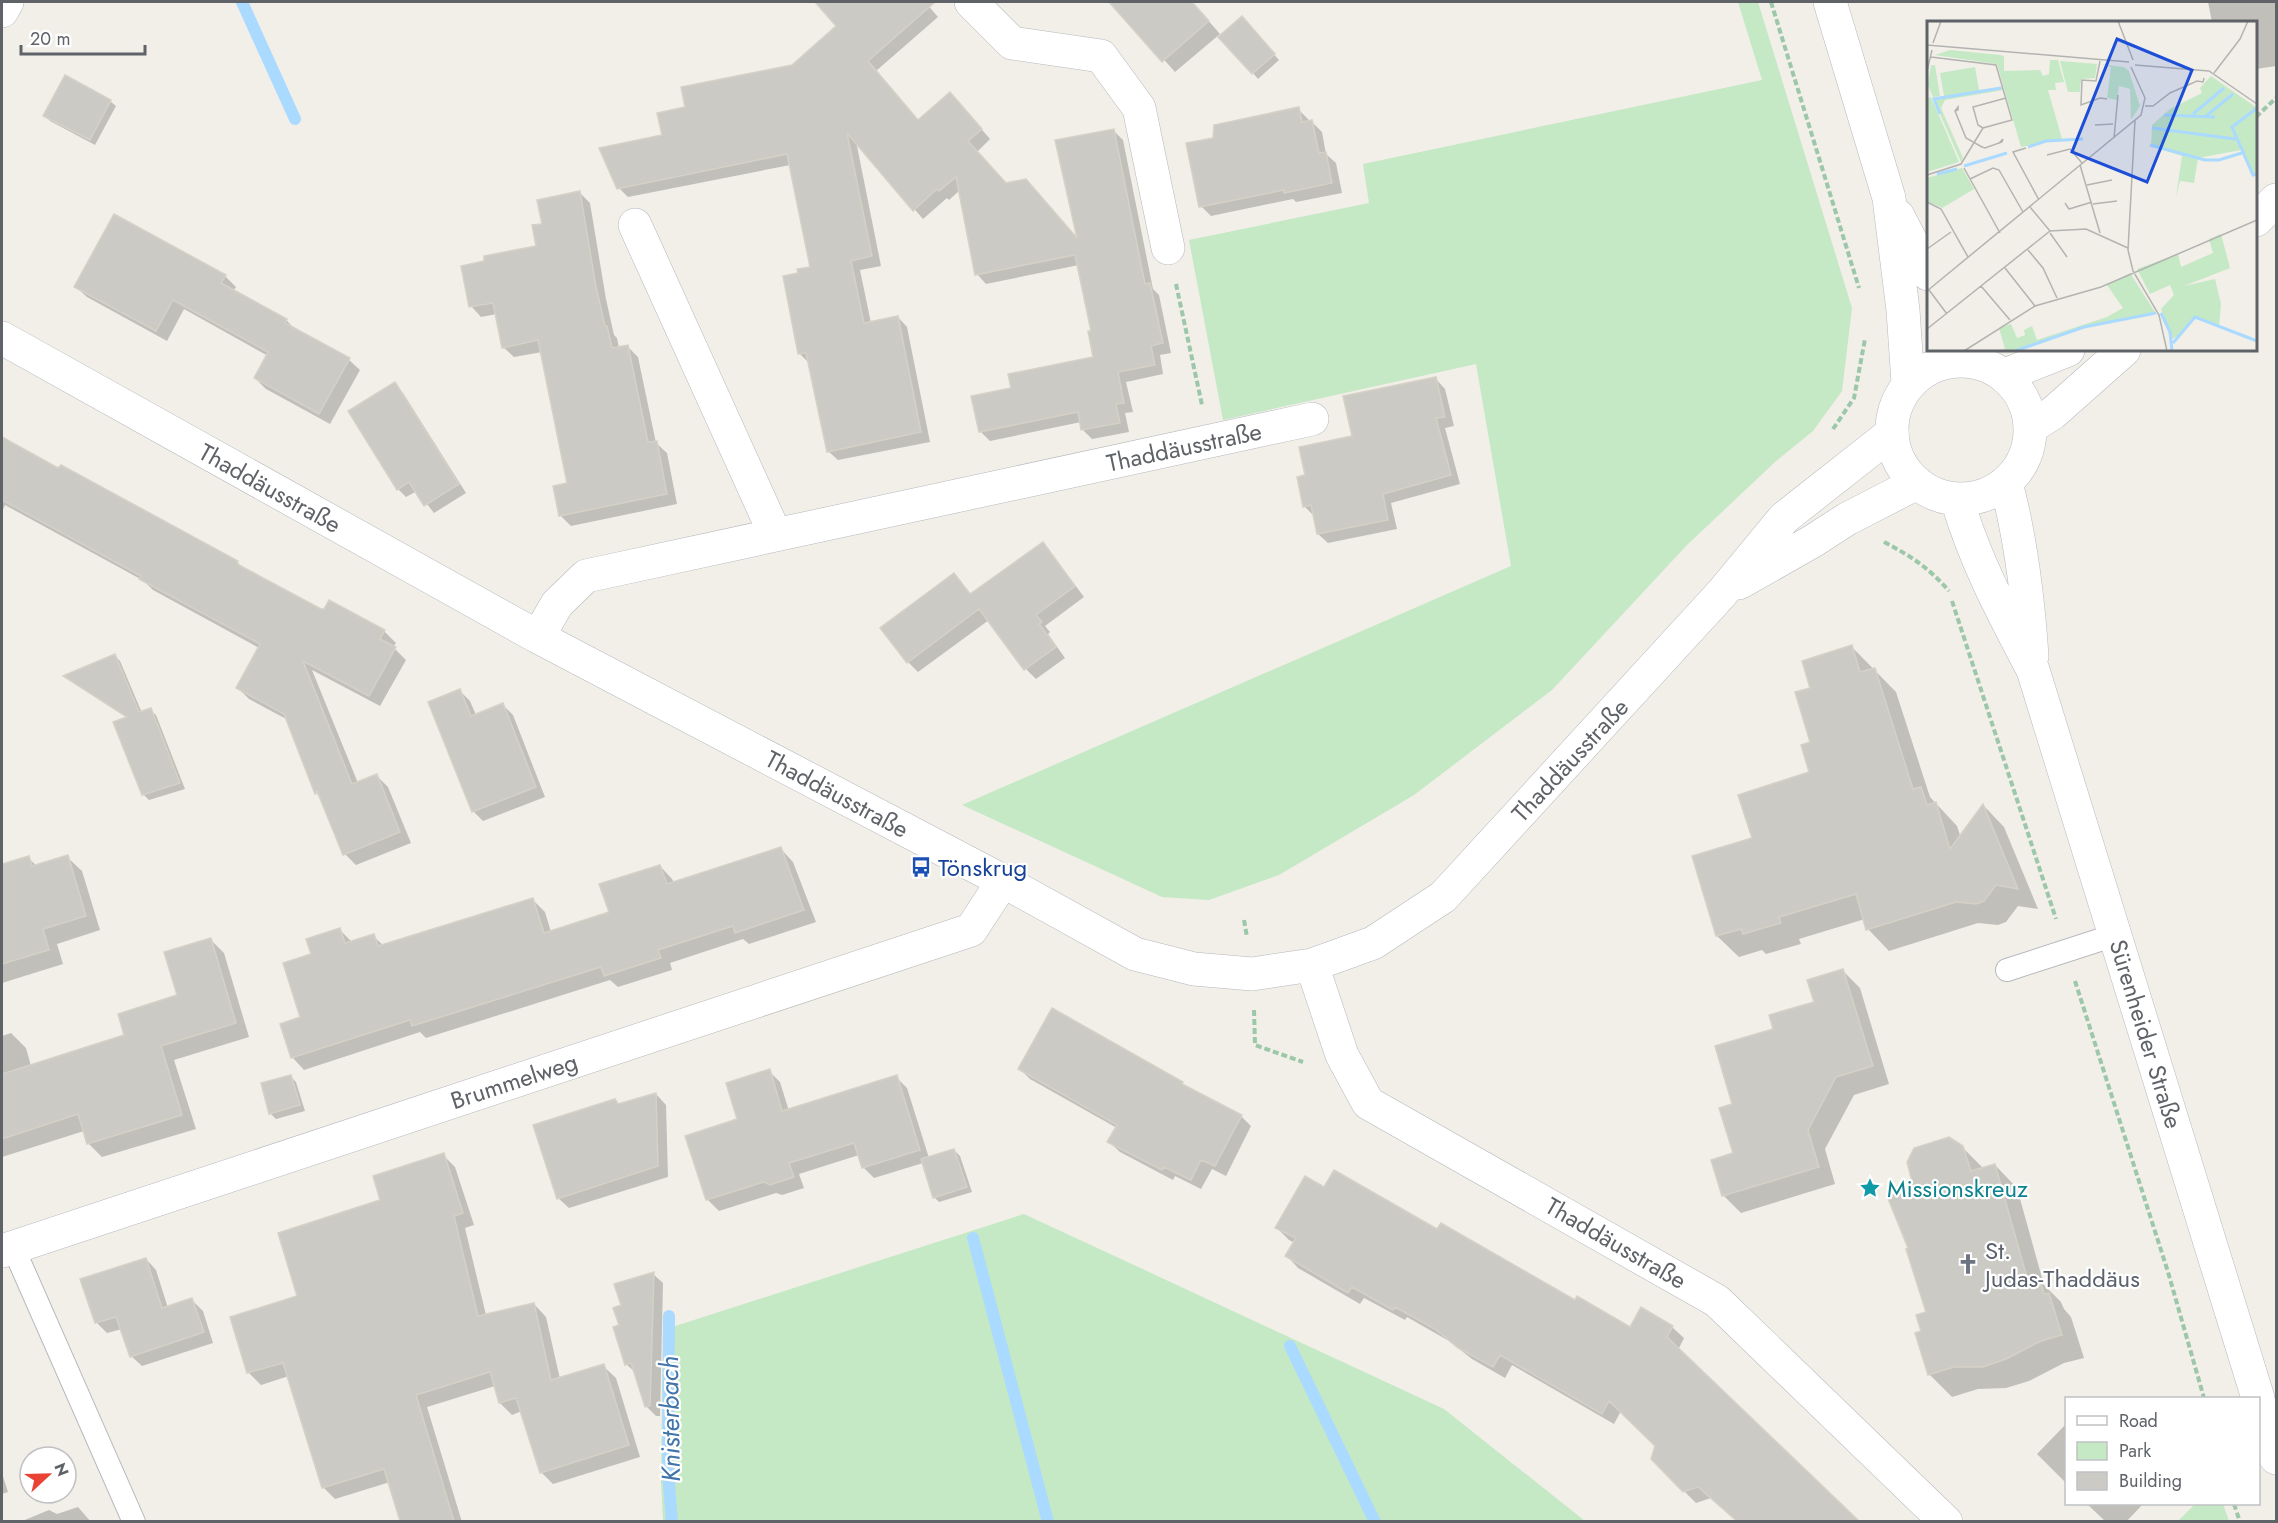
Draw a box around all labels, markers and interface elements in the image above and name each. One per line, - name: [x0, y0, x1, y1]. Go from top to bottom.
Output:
- scale bar: [21, 18, 146, 56]
- inset map: [1927, 21, 2257, 351]
- text: 20 m: [30, 26, 70, 52]
- street label: Thaddäusstraße: [1103, 413, 1265, 481]
- street label: Thaddäusstraße: [193, 434, 347, 542]
- street label: Thaddäusstraße: [1503, 690, 1637, 830]
- street label: Thaddäusstraße: [759, 742, 915, 846]
- place label: Tönskrug: [938, 850, 1027, 885]
- bus stop icon: Tönskrug: [909, 855, 933, 879]
- street label: Sürenheider Straße: [2101, 935, 2191, 1133]
- street label: Brummelweg: [446, 1044, 582, 1118]
- place label: Missionskreuz: [1887, 1171, 2028, 1206]
- place icon: Missionskreuz: [1858, 1176, 1882, 1200]
- street label: Thaddäusstraße: [1539, 1188, 1693, 1298]
- place label: St. Judas-Thaddäus: [1982, 1233, 2140, 1296]
- church icon: St. Judas-Thaddäus: [1956, 1252, 1980, 1276]
- water label: Knisterbach: [650, 1356, 690, 1482]
- legend: [2065, 1397, 2260, 1505]
- text: Road: [2119, 1408, 2158, 1434]
- text: Park: [2119, 1438, 2151, 1464]
- north arrow: [18, 1445, 78, 1505]
- text: N: [48, 1459, 74, 1480]
- text: Building: [2119, 1468, 2182, 1494]

